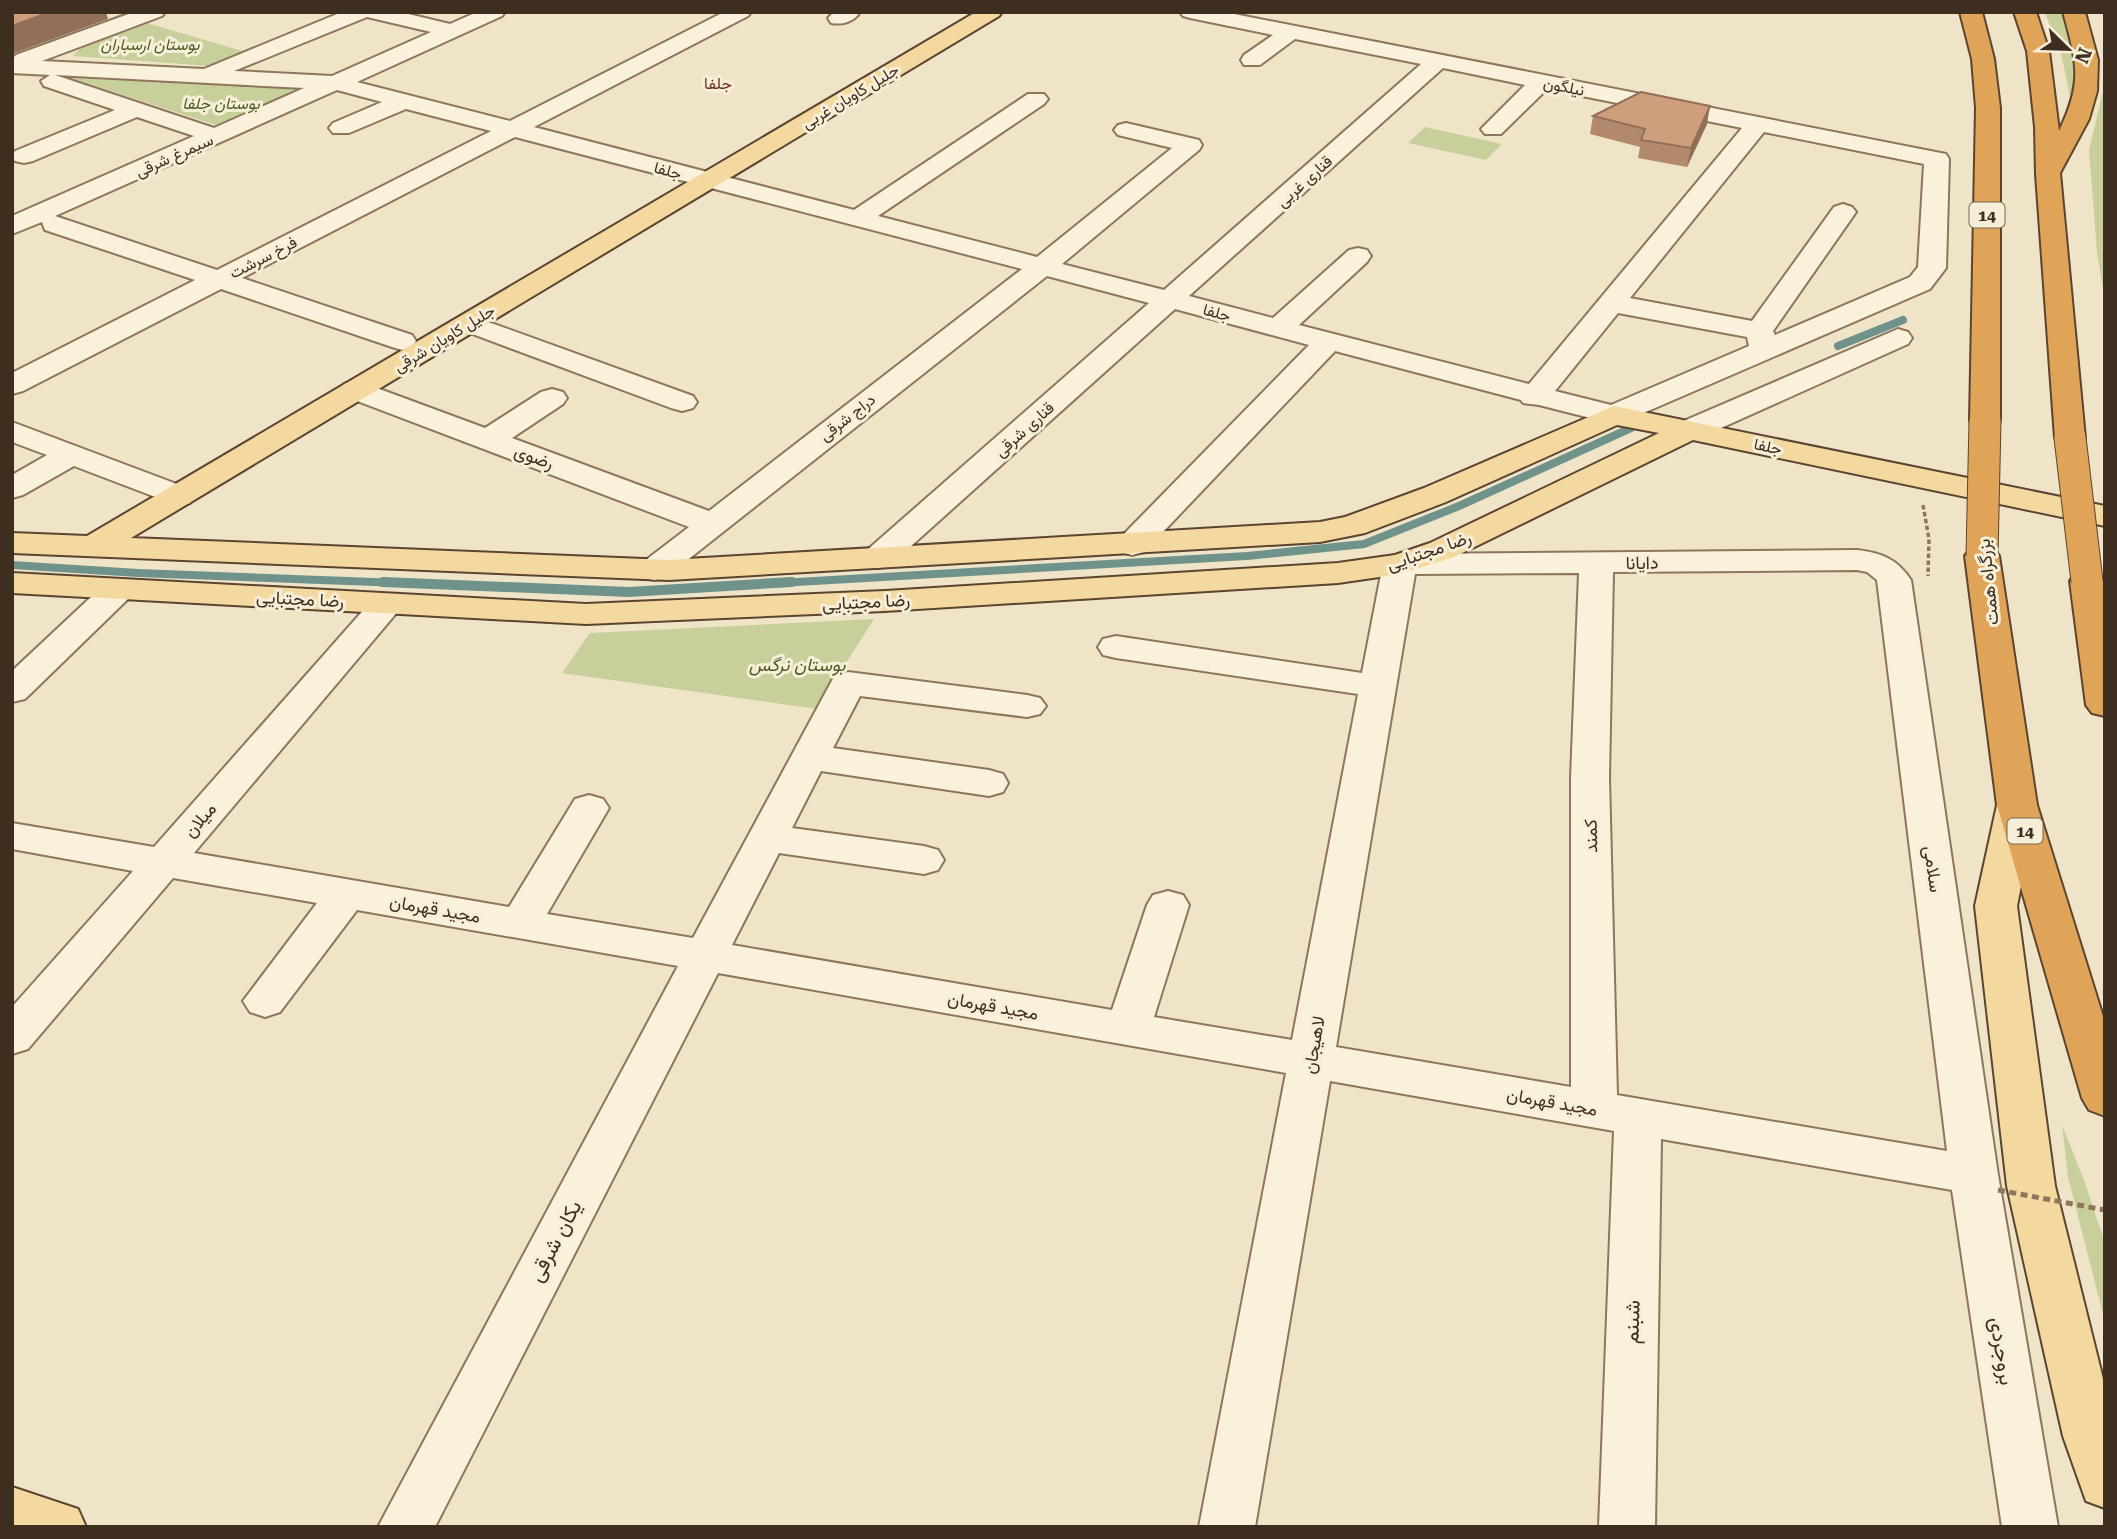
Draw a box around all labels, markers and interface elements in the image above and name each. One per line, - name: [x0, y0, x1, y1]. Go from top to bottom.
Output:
- north arrow: [2033, 14, 2103, 84]
- park label: بوستان ارسباران: [101, 35, 201, 55]
- text: N: [2070, 44, 2097, 67]
- street label: جلیل کاویان غربی: [798, 60, 903, 134]
- street label: نیلگون: [1541, 73, 1586, 101]
- district label: جلفا: [704, 74, 732, 93]
- park label: بوستان جلفا: [182, 94, 261, 114]
- street label: سیمرغ شرقی: [132, 130, 217, 183]
- street label: قناری غربی: [1273, 151, 1337, 212]
- street label: جلفا: [652, 158, 684, 183]
- road number: 14: [1969, 202, 2004, 228]
- street label: فرخ سرشت: [226, 232, 301, 284]
- street label: جلفا: [1201, 300, 1233, 325]
- street label: جلیل کاویان شرقی: [390, 301, 499, 377]
- street label: دراج شرقی: [815, 390, 880, 447]
- street label: قناری شرقی: [991, 398, 1059, 462]
- street label: جلفا: [1752, 434, 1784, 459]
- street label: رضوی: [511, 440, 557, 474]
- street label: رضا مجتبایی: [1384, 526, 1474, 576]
- street label: بزرگراه همت: [1973, 538, 2003, 626]
- street label: دایانا: [1625, 552, 1659, 573]
- street label: رضا مجتبایی: [255, 586, 345, 612]
- street label: رضا مجتبایی: [821, 589, 911, 615]
- park label: بوستان نرگس: [749, 654, 846, 676]
- street label: میلان: [179, 798, 220, 841]
- road number: 14: [2008, 818, 2042, 844]
- street label: کمند: [1580, 819, 1601, 853]
- street label: سلامی: [1919, 844, 1947, 894]
- street label: مجید قهرمان: [388, 890, 482, 928]
- street label: مجید قهرمان: [946, 987, 1040, 1025]
- street label: لاهیجان: [1298, 1014, 1329, 1076]
- street label: مجید قهرمان: [1505, 1083, 1599, 1121]
- street label: یکان شرقی: [524, 1196, 587, 1286]
- street label: شبنم: [1619, 1299, 1647, 1345]
- street label: بروجردی: [1984, 1315, 2019, 1387]

